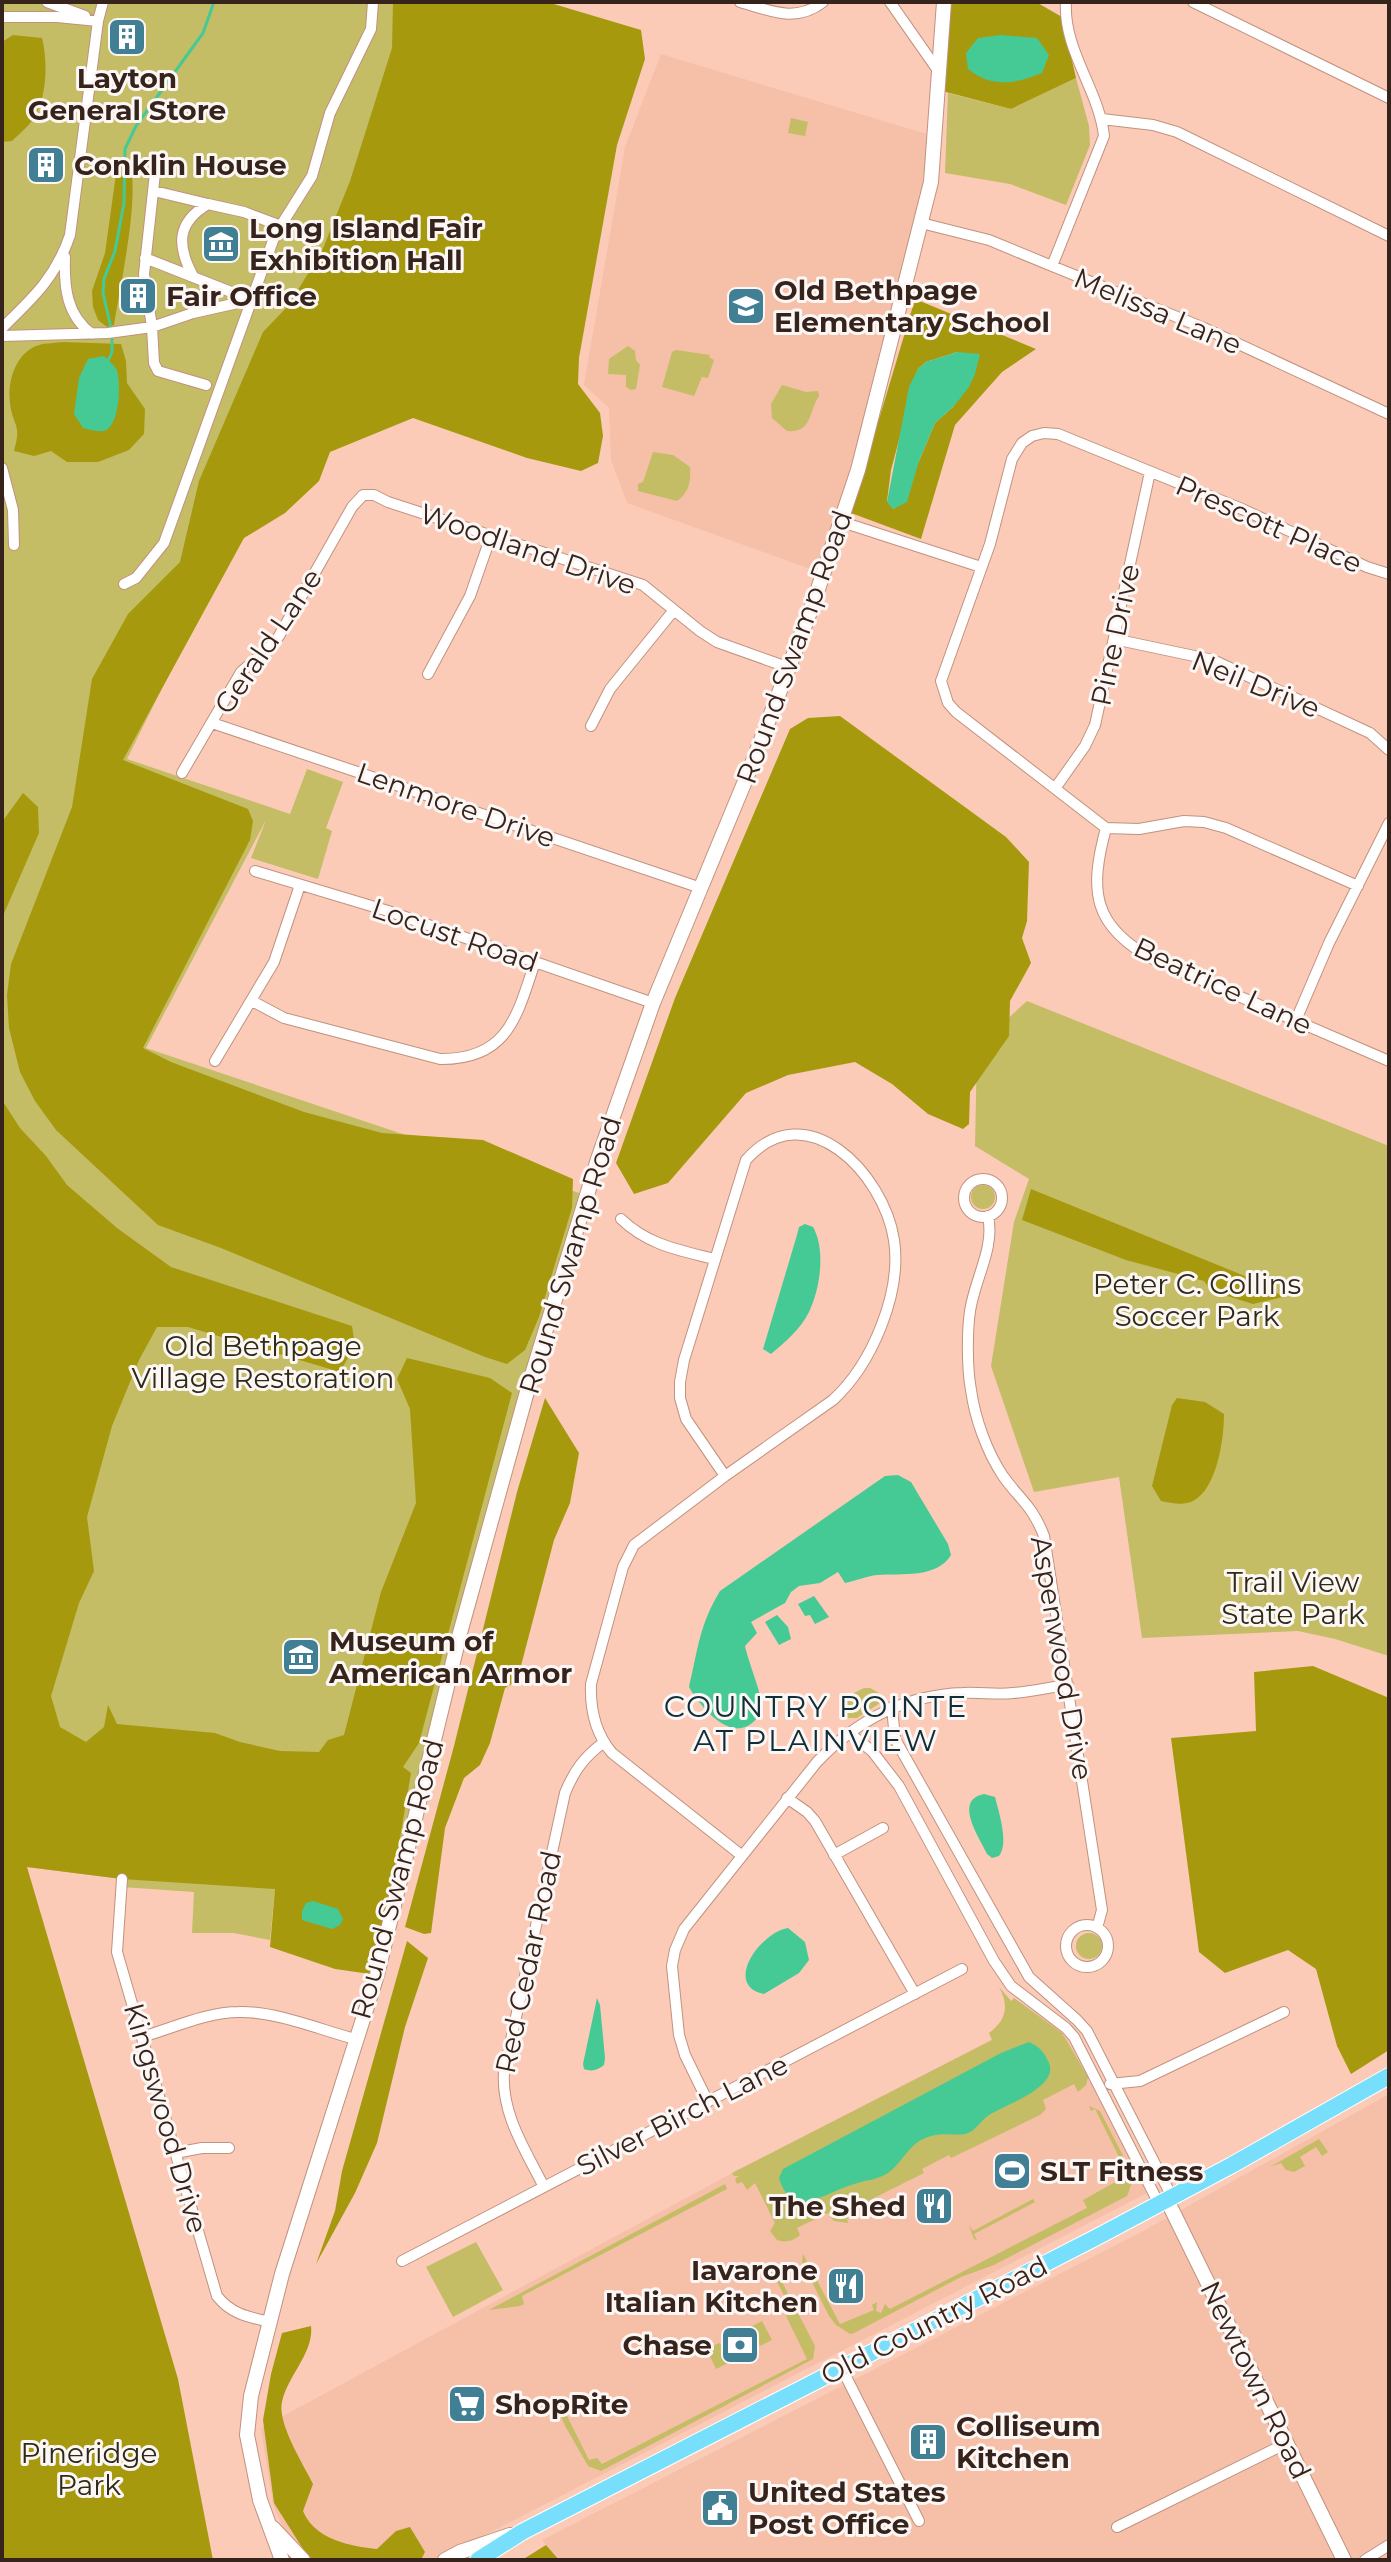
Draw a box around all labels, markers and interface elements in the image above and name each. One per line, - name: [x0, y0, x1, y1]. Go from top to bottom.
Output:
- building icon: Layton General Store: [106, 16, 148, 58]
- place label: Layton General Store: [28, 61, 226, 127]
- building icon: Conklin House: [25, 144, 67, 186]
- place label: Conklin House: [74, 148, 287, 182]
- place label: Long Island Fair Exhibition Hall: [249, 211, 483, 277]
- museum icon: Long Island Fair Exhibition Hall: [200, 223, 242, 265]
- street label: Melissa Lane: [1069, 260, 1247, 362]
- place label: Old Bethpage Elementary School: [774, 273, 1050, 339]
- building icon: Fair Office: [117, 275, 159, 317]
- place label: Fair Office: [166, 279, 317, 313]
- school or university icon: Old Bethpage Elementary School: [725, 285, 767, 327]
- street label: Prescott Place: [1171, 468, 1367, 580]
- street label: Woodland Drive: [415, 496, 641, 602]
- street label: Round Swamp Road: [729, 506, 859, 788]
- street label: Pine Drive: [1083, 561, 1147, 709]
- street label: Gerald Lane: [207, 562, 329, 720]
- street label: Neil Drive: [1187, 643, 1325, 725]
- street label: Lenmore Drive: [352, 755, 560, 855]
- street label: Locust Road: [367, 891, 543, 979]
- street label: Beatrice Lane: [1129, 930, 1317, 1042]
- street label: Round Swamp Road: [512, 1112, 628, 1398]
- park label: Peter C. Collins Soccer Park: [1093, 1267, 1301, 1333]
- park label: Old Bethpage Village Restoration: [132, 1329, 394, 1395]
- street label: Aspenwood Drive: [1024, 1533, 1100, 1783]
- park label: Trail View State Park: [1221, 1565, 1365, 1631]
- place label: Museum of American Armor: [328, 1624, 572, 1690]
- museum icon: Museum of American Armor: [280, 1636, 322, 1678]
- district label: COUNTRY POINTE AT PLAINVIEW: [664, 1688, 968, 1759]
- street label: Round Swamp Road: [343, 1735, 451, 2023]
- street label: Red Cedar Road: [488, 1847, 568, 2077]
- street label: Kingswood Drive: [117, 1999, 215, 2237]
- street label: Silver Birch Lane: [571, 2047, 793, 2183]
- sports icon: SLT Fitness: [991, 2150, 1033, 2192]
- place label: SLT Fitness: [1040, 2154, 1203, 2188]
- restaurant icon: The Shed: [913, 2185, 955, 2227]
- place label: The Shed: [769, 2189, 906, 2223]
- street label: Old Country Road: [815, 2248, 1053, 2392]
- place label: Iavarone Italian Kitchen: [605, 2253, 818, 2319]
- restaurant icon: Iavarone Italian Kitchen: [825, 2265, 867, 2307]
- street label: Newtown Road: [1193, 2275, 1319, 2485]
- bank icon: Chase: [719, 2324, 761, 2366]
- place label: Chase: [623, 2328, 712, 2362]
- supermarket icon: ShopRite: [446, 2383, 488, 2425]
- place label: ShopRite: [495, 2387, 628, 2421]
- place label: Colliseum Kitchen: [956, 2409, 1101, 2475]
- building icon: Colliseum Kitchen: [907, 2421, 949, 2463]
- park label: Pineridge Park: [20, 2436, 158, 2502]
- place label: United States Post Office: [748, 2475, 946, 2541]
- public building icon: United States Post Office: [699, 2487, 741, 2529]

